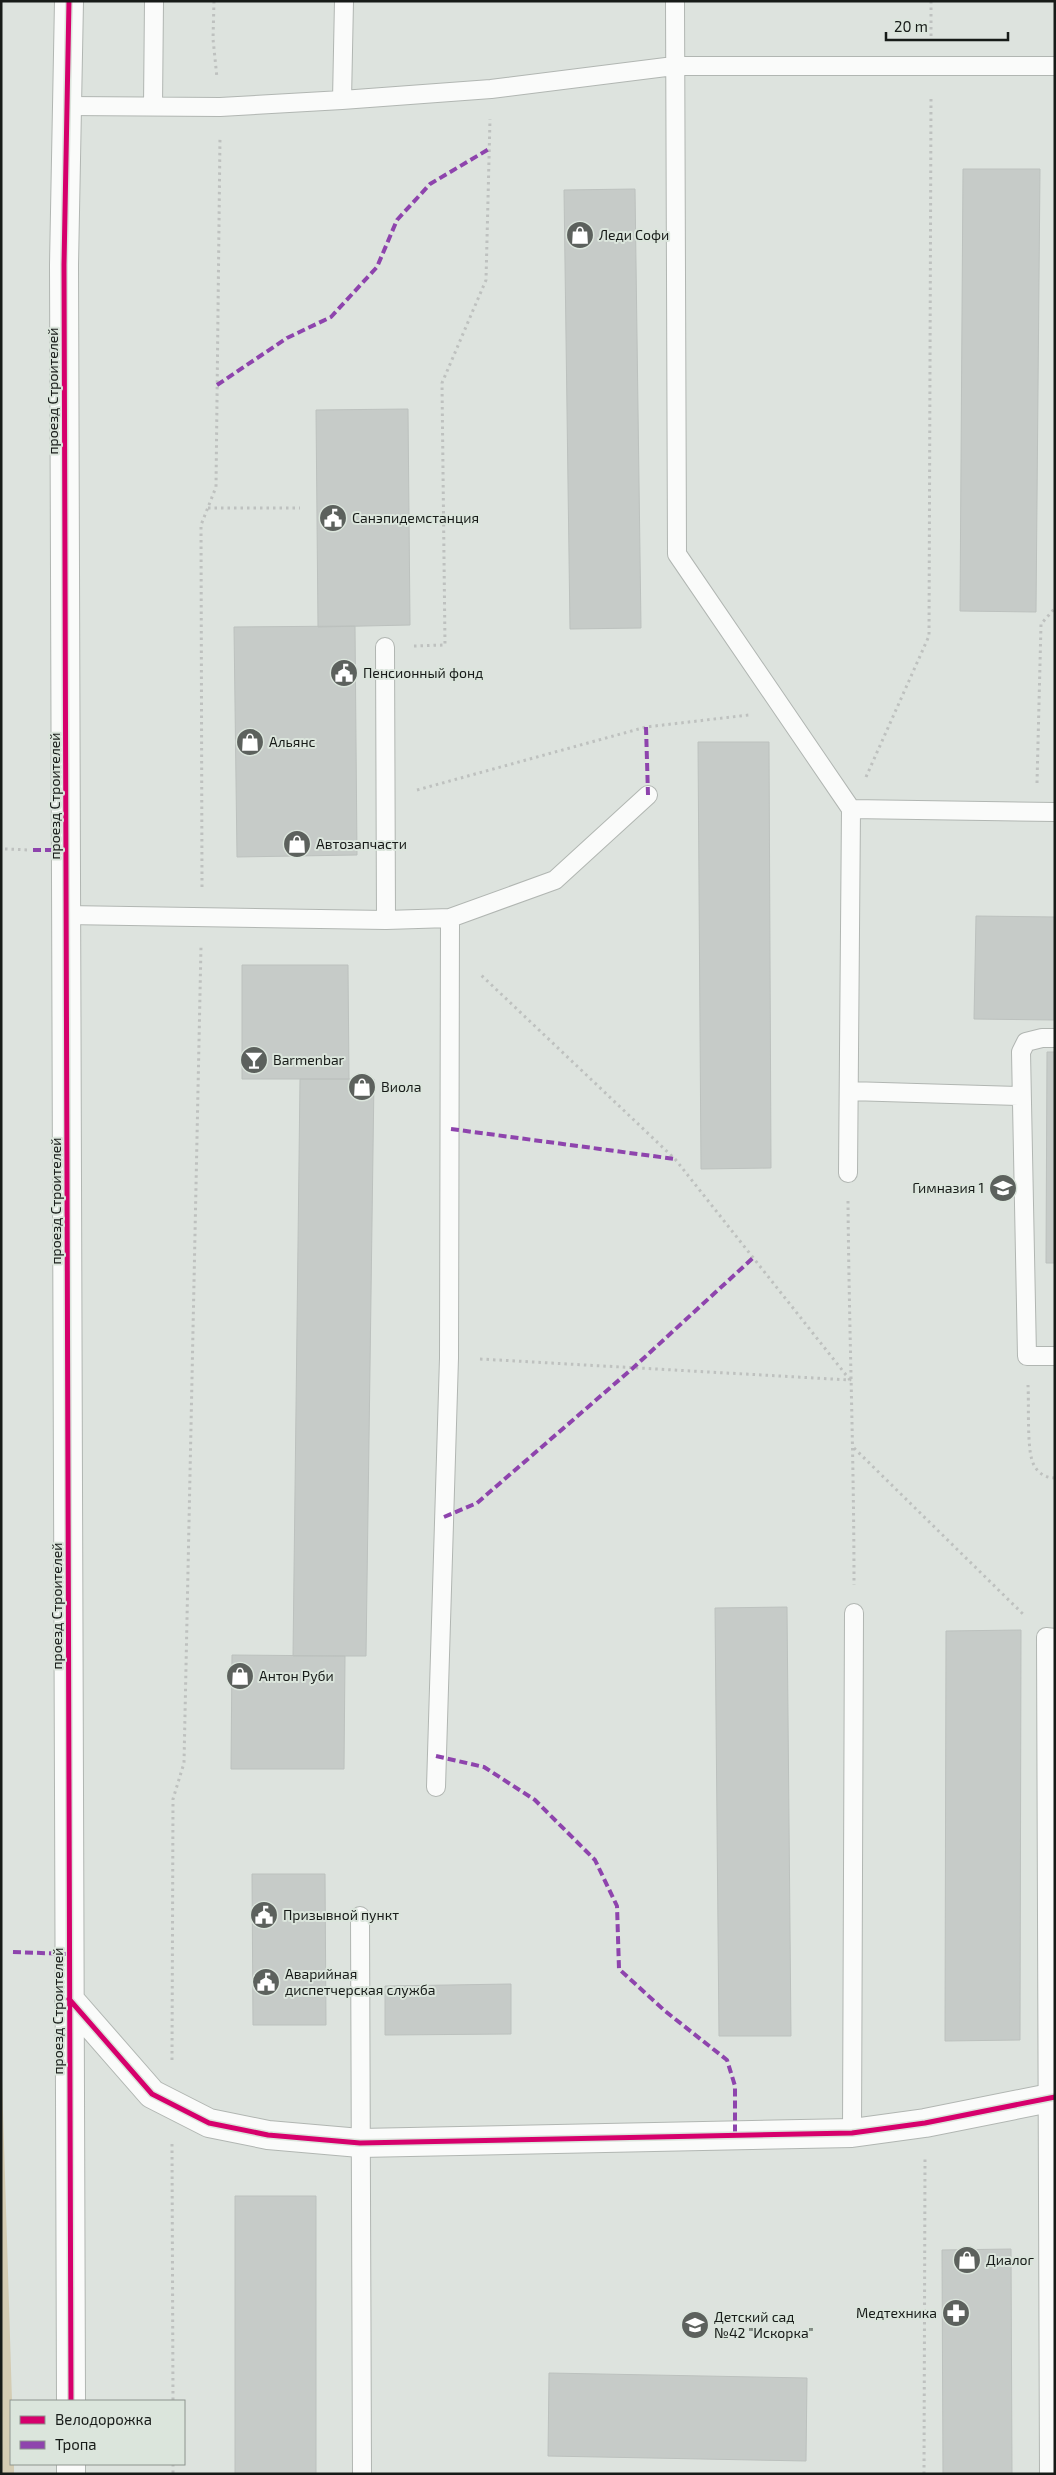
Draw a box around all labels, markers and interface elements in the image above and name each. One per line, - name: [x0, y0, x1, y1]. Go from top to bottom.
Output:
- scale bar: [886, 10, 1008, 42]
- text: 20 m: [894, 17, 928, 35]
- shop icon: Леди Софи: [565, 220, 595, 250]
- place label: Леди Софи: [599, 226, 669, 243]
- street label: проезд Строителей: [44, 327, 61, 455]
- public building icon: Санэпидемстанция: [318, 503, 348, 533]
- place label: Санэпидемстанция: [352, 509, 479, 526]
- public building icon: Пенсионный фонд: [329, 658, 359, 688]
- place label: Пенсионный фонд: [363, 664, 483, 681]
- shop icon: Альянс: [235, 727, 265, 757]
- street label: проезд Строителей: [46, 732, 63, 860]
- place label: Альянс: [269, 733, 316, 750]
- shop icon: Автозапчасти: [282, 829, 312, 859]
- place label: Автозапчасти: [316, 835, 407, 852]
- bar icon: Barmenbar: [239, 1045, 269, 1075]
- place label: Barmenbar: [273, 1051, 345, 1068]
- shop icon: Виола: [347, 1072, 377, 1102]
- place label: Виола: [381, 1078, 421, 1095]
- street label: проезд Строителей: [47, 1137, 64, 1265]
- school or university icon: Гимназия 1: [988, 1173, 1018, 1203]
- place label: Гимназия 1: [912, 1179, 984, 1196]
- street label: проезд Строителей: [48, 1542, 65, 1670]
- shop icon: Антон Руби: [225, 1661, 255, 1691]
- place label: Антон Руби: [259, 1667, 334, 1684]
- public building icon: Призывной пункт: [249, 1900, 279, 1930]
- place label: Призывной пункт: [283, 1906, 399, 1923]
- street label: проезд Строителей: [49, 1947, 66, 2075]
- place label: Аварийная диспетчерская служба: [285, 1965, 436, 1998]
- public building icon: Аварийная диспетчерская служба: [251, 1967, 281, 1997]
- shop icon: Диалог: [952, 2245, 982, 2275]
- place label: Диалог: [986, 2251, 1035, 2268]
- pharmacy icon: Медтехника: [941, 2298, 971, 2328]
- place label: Медтехника: [856, 2304, 937, 2321]
- place label: Детский сад №42 "Искорка": [714, 2308, 814, 2341]
- school or university icon: Детский сад №42 "Искорка": [680, 2310, 710, 2340]
- legend: [10, 2400, 185, 2465]
- text: Велодорожка: [55, 2410, 152, 2428]
- text: Тропа: [55, 2435, 97, 2453]

